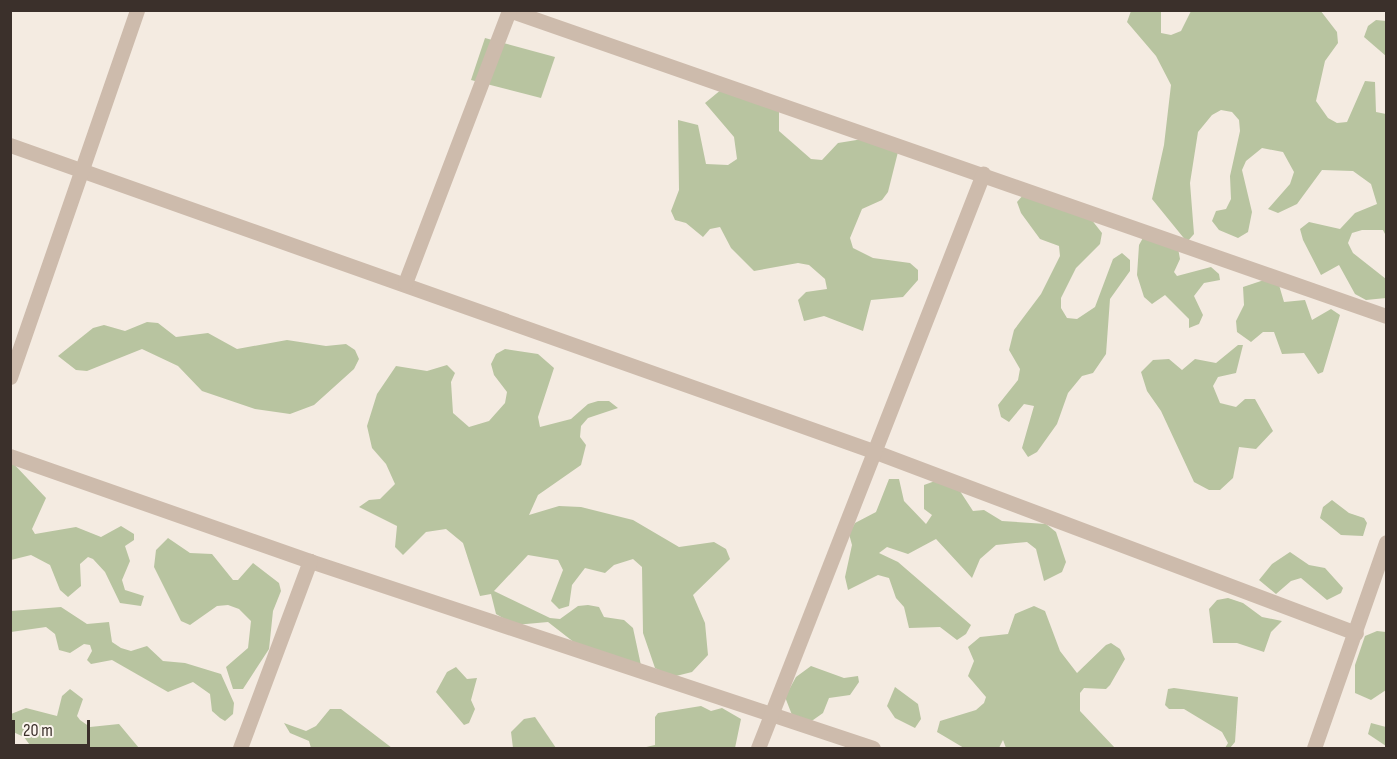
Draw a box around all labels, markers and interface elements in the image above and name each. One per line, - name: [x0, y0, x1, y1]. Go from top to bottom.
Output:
- scale bar: [15, 708, 93, 746]
- text: 20 m: [23, 720, 53, 741]

